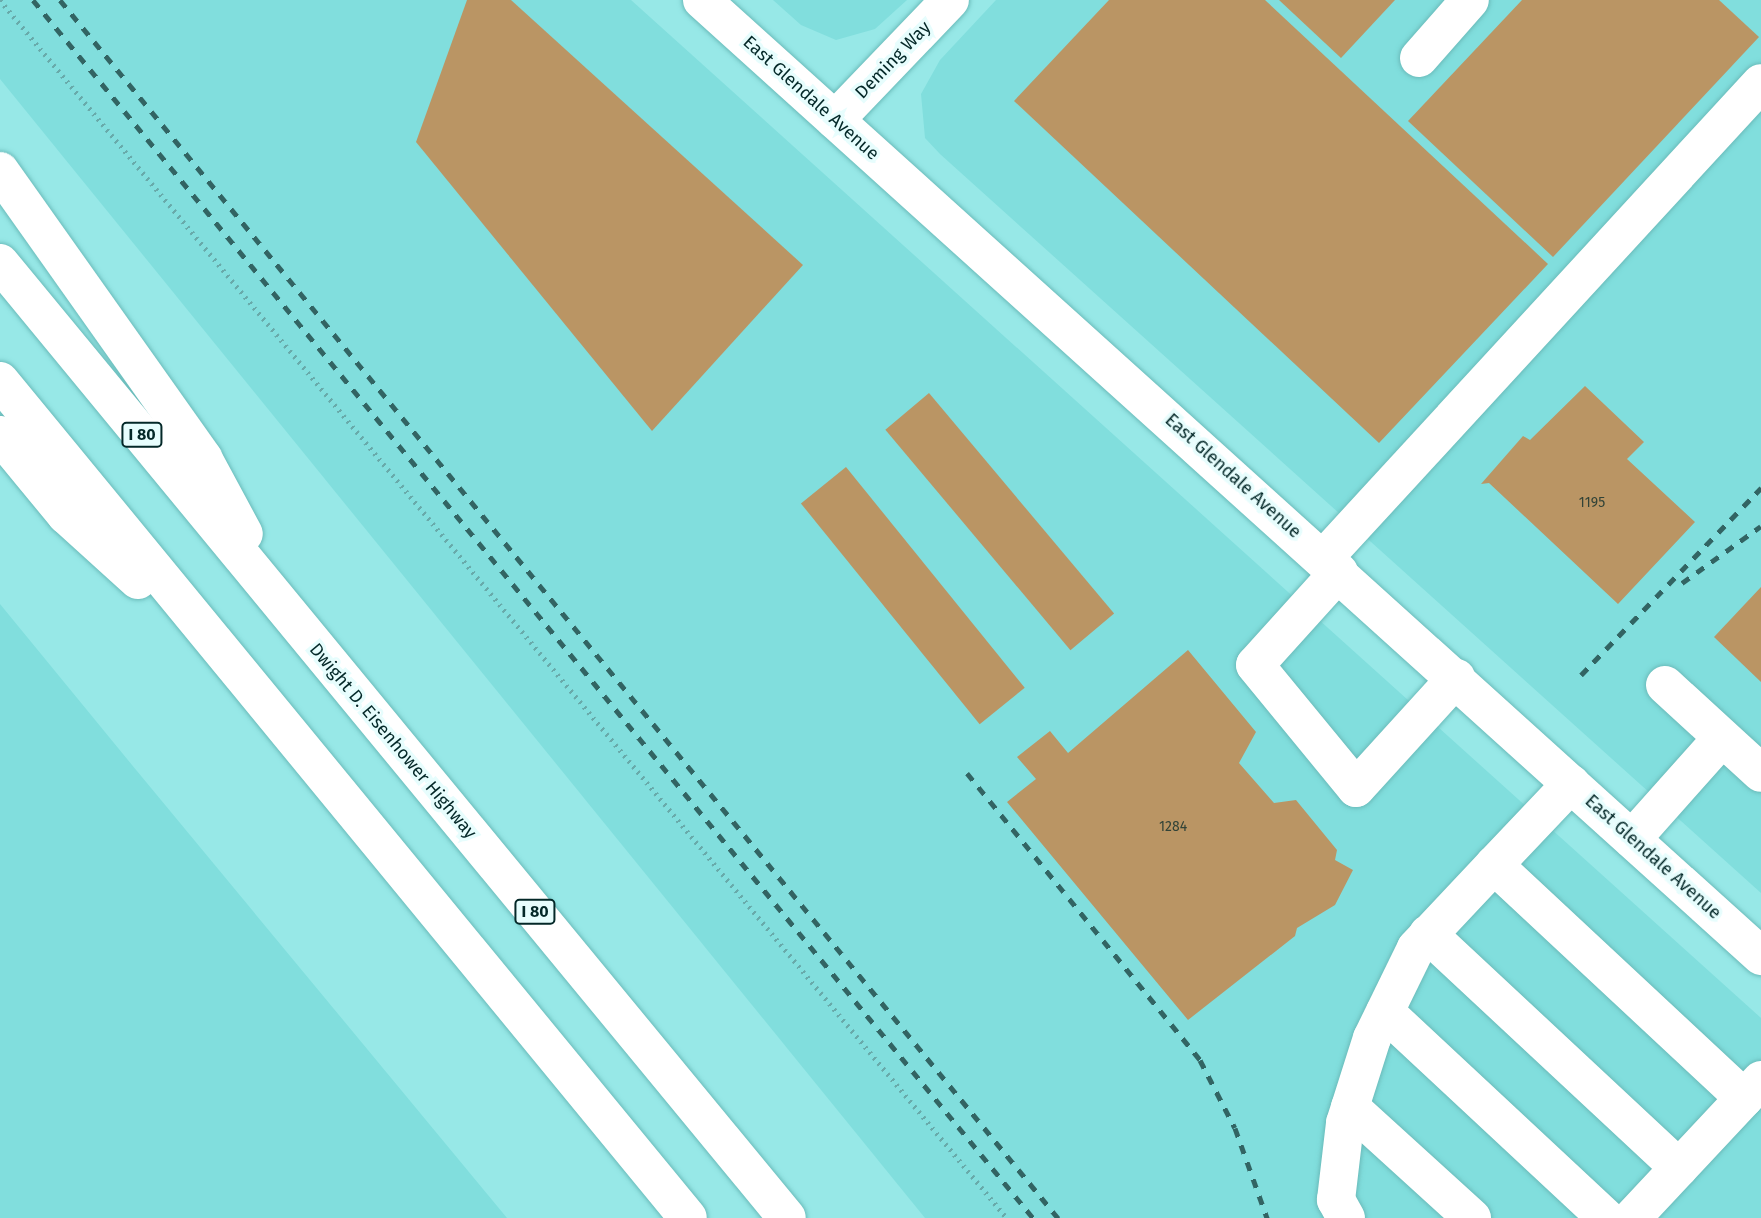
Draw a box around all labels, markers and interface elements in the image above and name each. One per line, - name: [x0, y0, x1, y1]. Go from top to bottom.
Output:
- street label: Deming Way: [851, 17, 935, 103]
- street label: East Glendale Avenue: [739, 31, 883, 165]
- street label: East Glendale Avenue: [1161, 409, 1305, 543]
- road number: I 80: [121, 422, 163, 448]
- house number: 1195: [1579, 495, 1605, 511]
- street label: Dwight D. Eisenhower Highway: [305, 639, 481, 843]
- street label: East Glendale Avenue: [1581, 790, 1725, 924]
- house number: 1284: [1159, 819, 1187, 835]
- road number: I 80: [514, 900, 556, 924]

